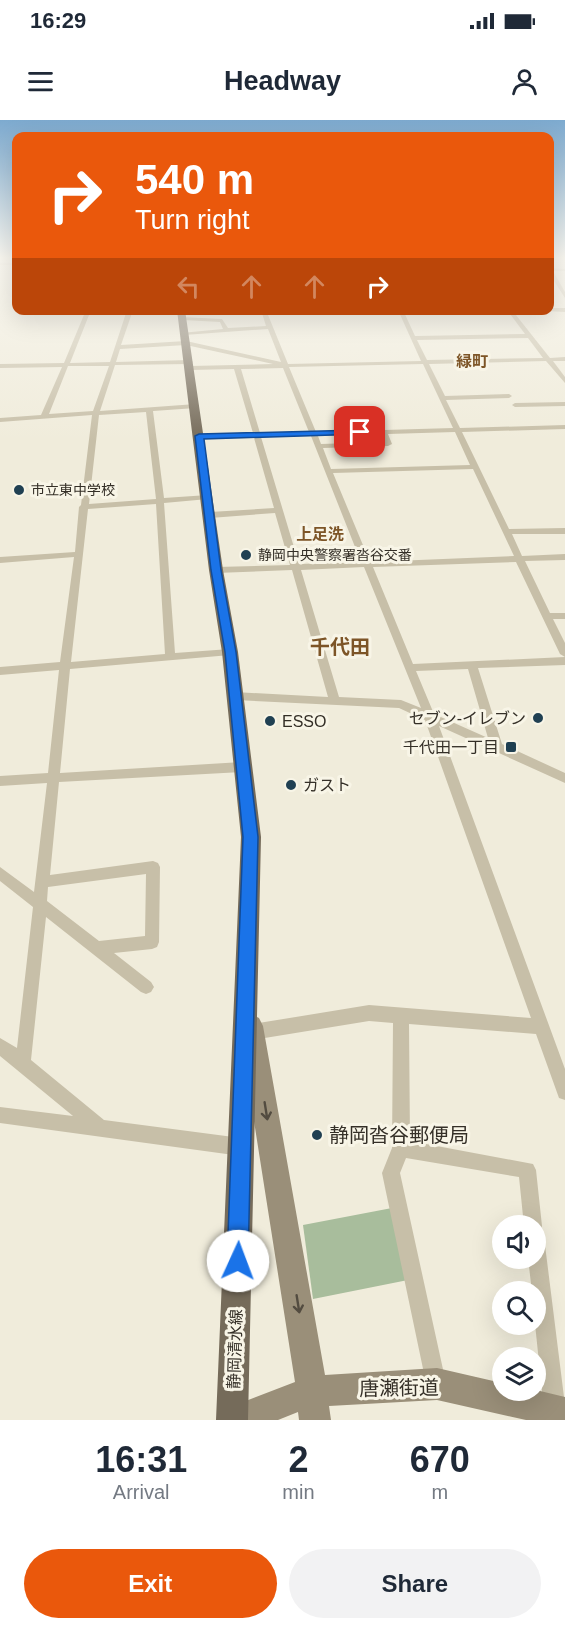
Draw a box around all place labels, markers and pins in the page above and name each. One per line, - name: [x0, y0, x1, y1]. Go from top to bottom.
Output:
- pin: [334, 406, 385, 457]
- place label: 市立東中学校: [31, 482, 115, 498]
- marker: 市立東中学校: [12, 483, 26, 497]
- place label: 静岡中央警察署沓谷交番: [258, 547, 412, 563]
- marker: 静岡中央警察署沓谷交番: [239, 548, 253, 562]
- place label: セブン-イレブン: [409, 710, 526, 727]
- marker: セブン-イレブン: [531, 711, 545, 725]
- place label: ESSO: [282, 713, 326, 730]
- marker: ESSO: [263, 714, 277, 728]
- place label: 千代田一丁目: [403, 739, 499, 756]
- marker: 千代田一丁目: [504, 740, 518, 754]
- place label: ガスト: [303, 777, 351, 794]
- marker: ガスト: [284, 778, 298, 792]
- place label: 静岡沓谷郵便局: [329, 1124, 469, 1146]
- marker: 静岡沓谷郵便局: [310, 1128, 324, 1142]

